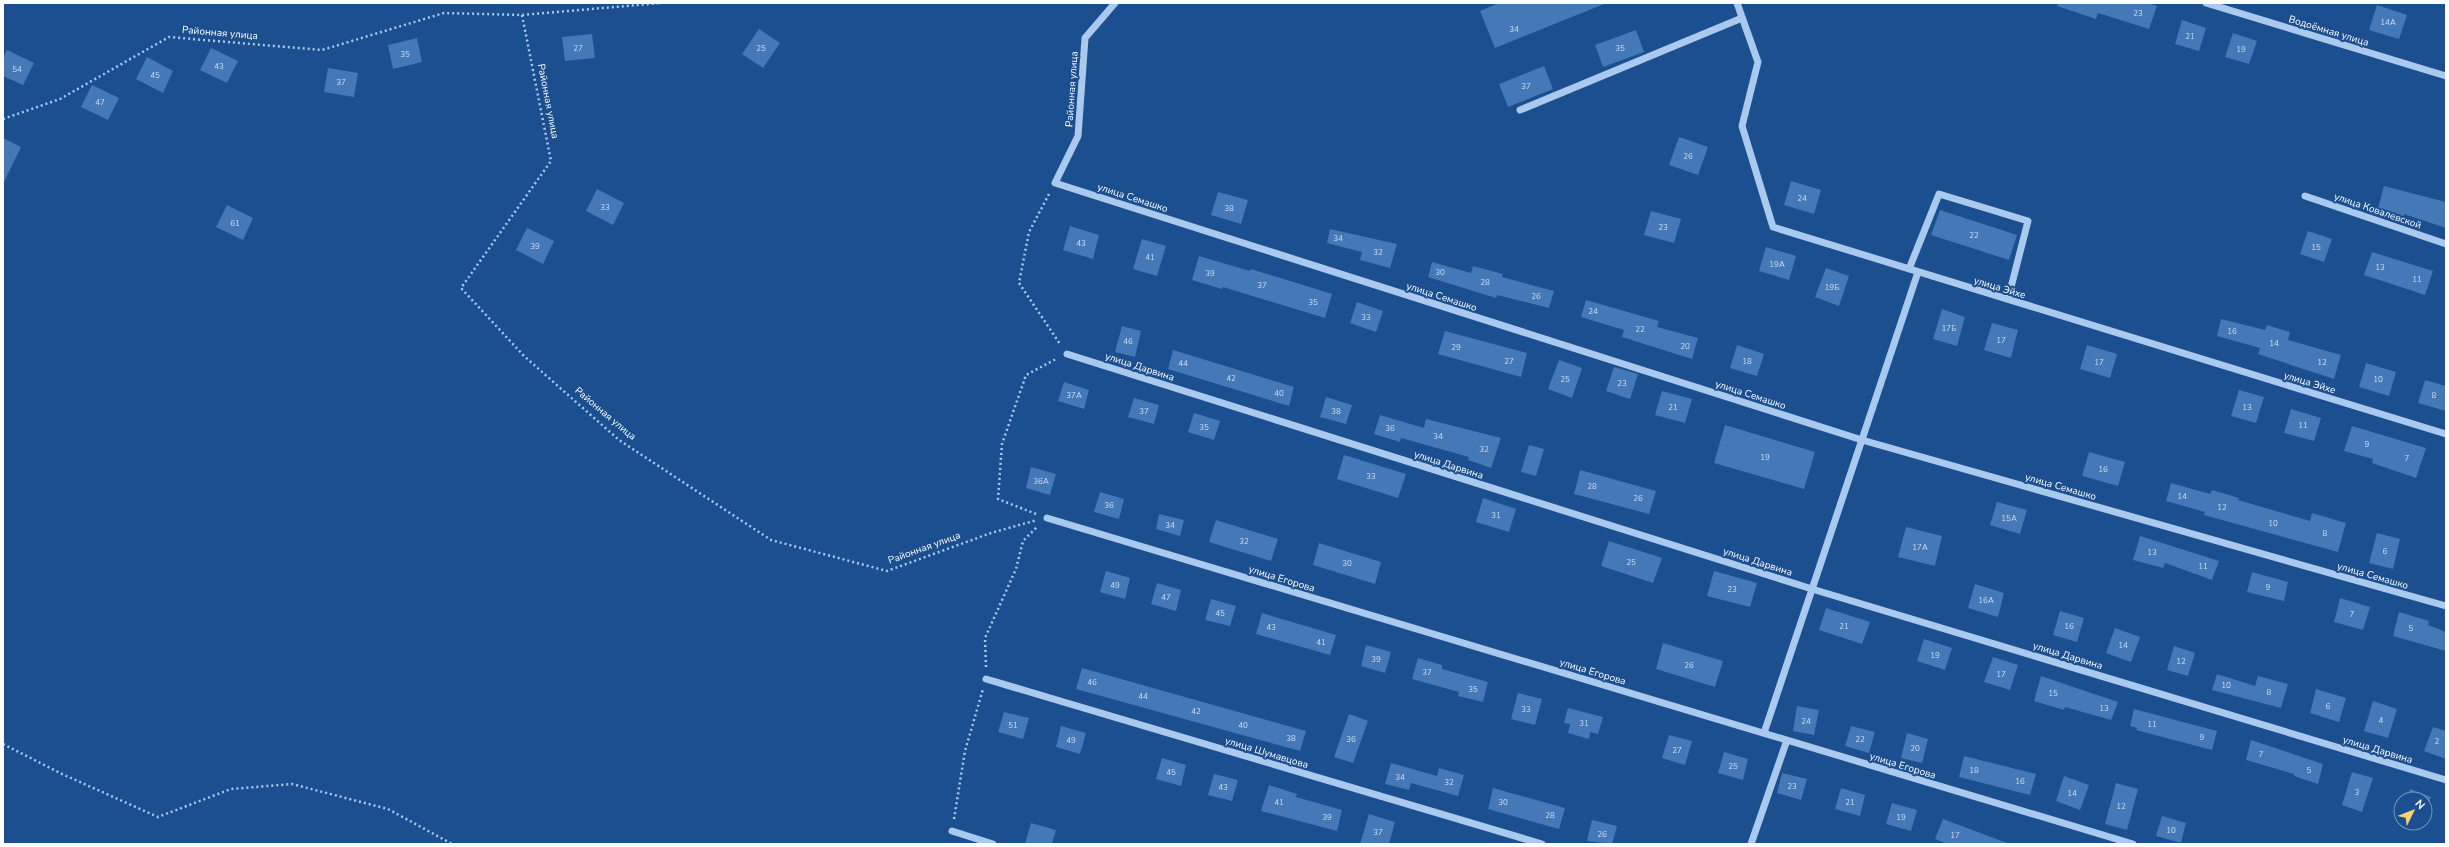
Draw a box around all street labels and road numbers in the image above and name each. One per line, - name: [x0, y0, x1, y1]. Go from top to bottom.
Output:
- street label: Водоёмная улица: [2287, 12, 2371, 50]
- street label: Районная улица: [181, 23, 258, 43]
- street label: Районная улица: [1062, 51, 1082, 128]
- street label: Районная улица: [534, 63, 562, 140]
- street label: улица Семашко: [1096, 180, 1170, 216]
- street label: улица Ковалевской: [2332, 189, 2423, 233]
- street label: улица Эйхе: [1972, 273, 2027, 303]
- street label: улица Семашко: [1405, 279, 1479, 315]
- street label: улица Дарвина: [1103, 349, 1176, 385]
- street label: улица Эйхе: [2282, 368, 2337, 398]
- street label: улица Семашко: [1714, 377, 1788, 413]
- street label: Районная улица: [572, 384, 639, 444]
- street label: улица Дарвина: [1412, 447, 1485, 483]
- street label: улица Семашко: [2024, 470, 2098, 504]
- street label: Районная улица: [886, 528, 962, 568]
- street label: улица Дарвина: [1721, 544, 1794, 580]
- street label: улица Семашко: [2336, 559, 2410, 593]
- street label: улица Егорова: [1247, 562, 1317, 596]
- street label: улица Дарвина: [2031, 639, 2104, 673]
- street label: улица Егорова: [1558, 655, 1628, 689]
- street label: улица Дарвина: [2341, 733, 2414, 767]
- street label: улица Шумавцова: [1223, 734, 1310, 772]
- street label: улица Егорова: [1868, 749, 1938, 783]

